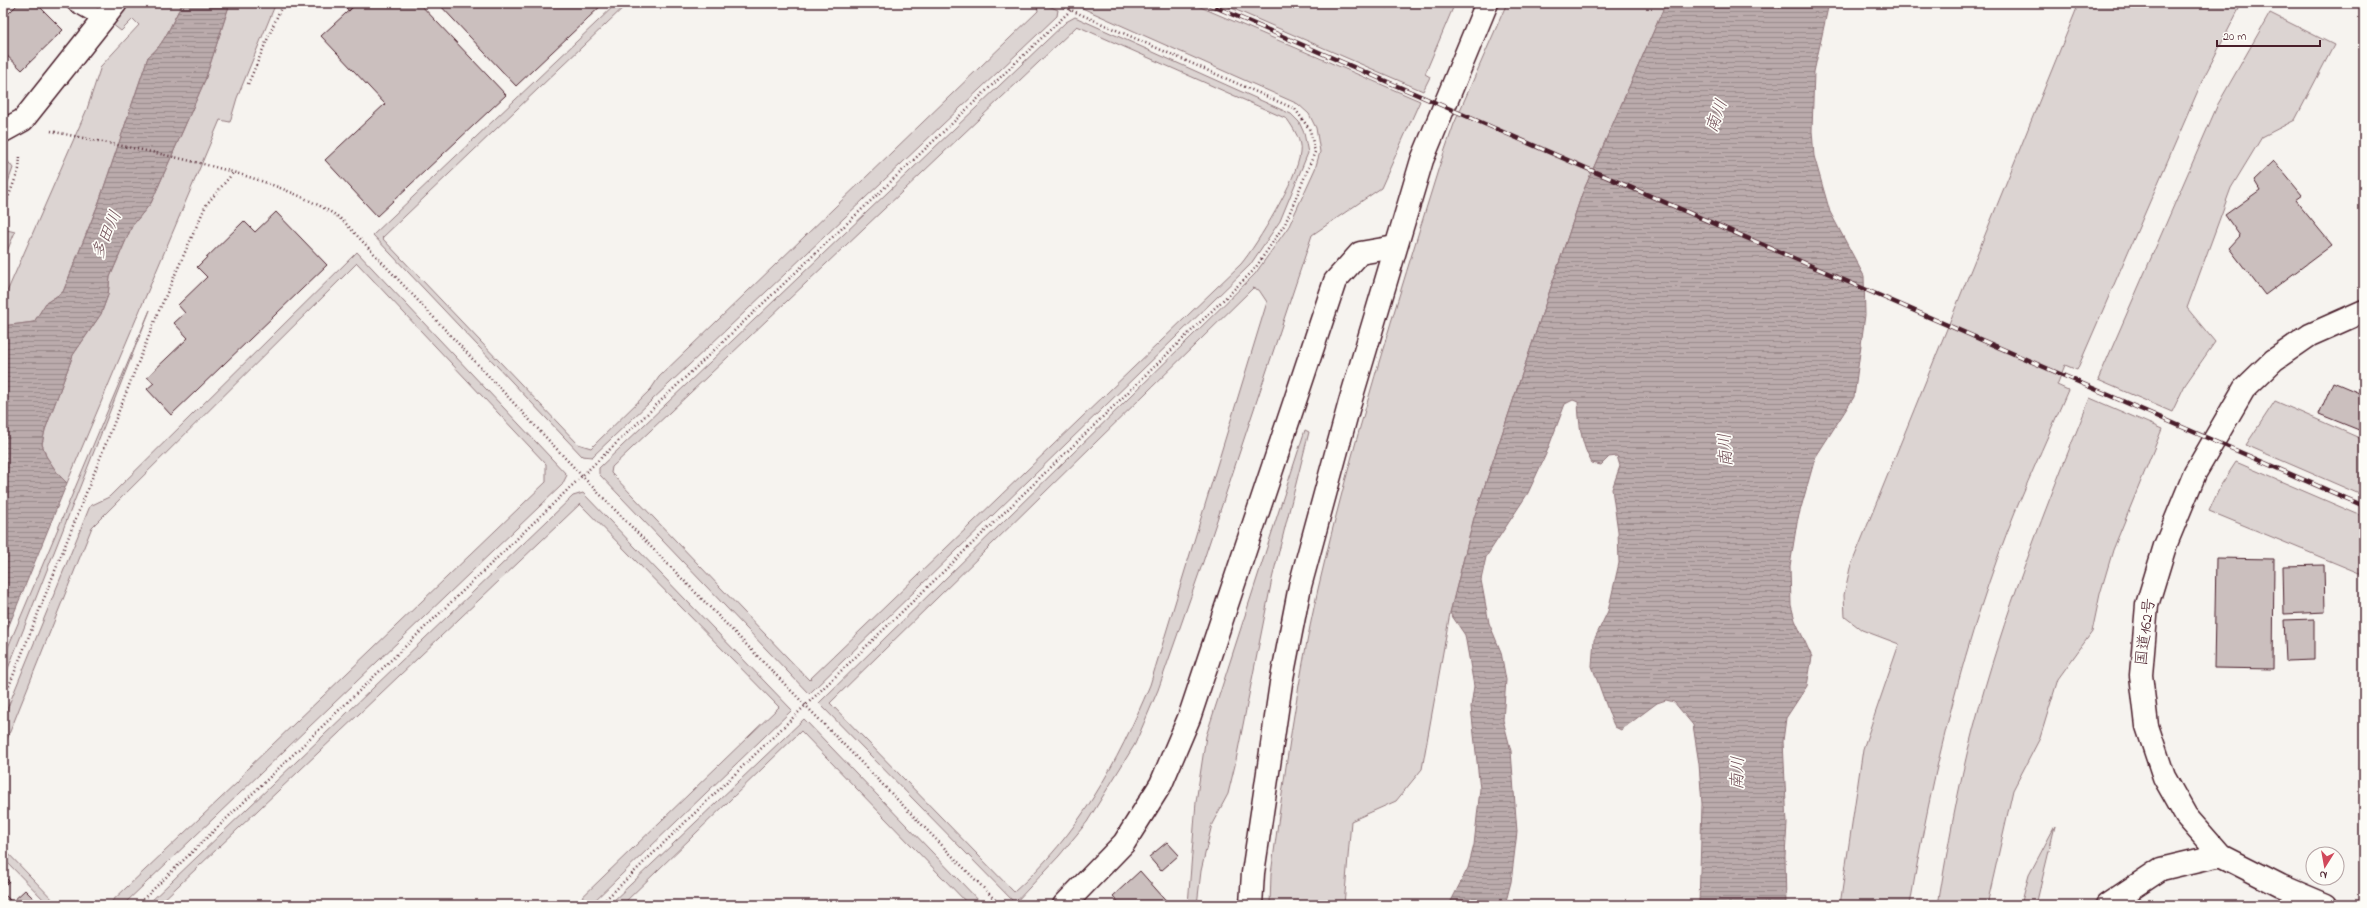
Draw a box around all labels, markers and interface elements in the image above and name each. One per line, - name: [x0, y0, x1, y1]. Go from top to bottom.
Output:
- scale bar: [2217, 22, 2320, 48]
- text: 20 m: [2223, 28, 2246, 46]
- water label: 南川: [1699, 96, 1735, 136]
- water label: 多田川: [86, 207, 128, 263]
- water label: 南川: [1713, 432, 1739, 468]
- street label: 国道162号: [2130, 597, 2162, 667]
- water label: 南川: [1725, 756, 1751, 790]
- north arrow: [2305, 846, 2345, 886]
- text: N: [2318, 866, 2328, 883]

